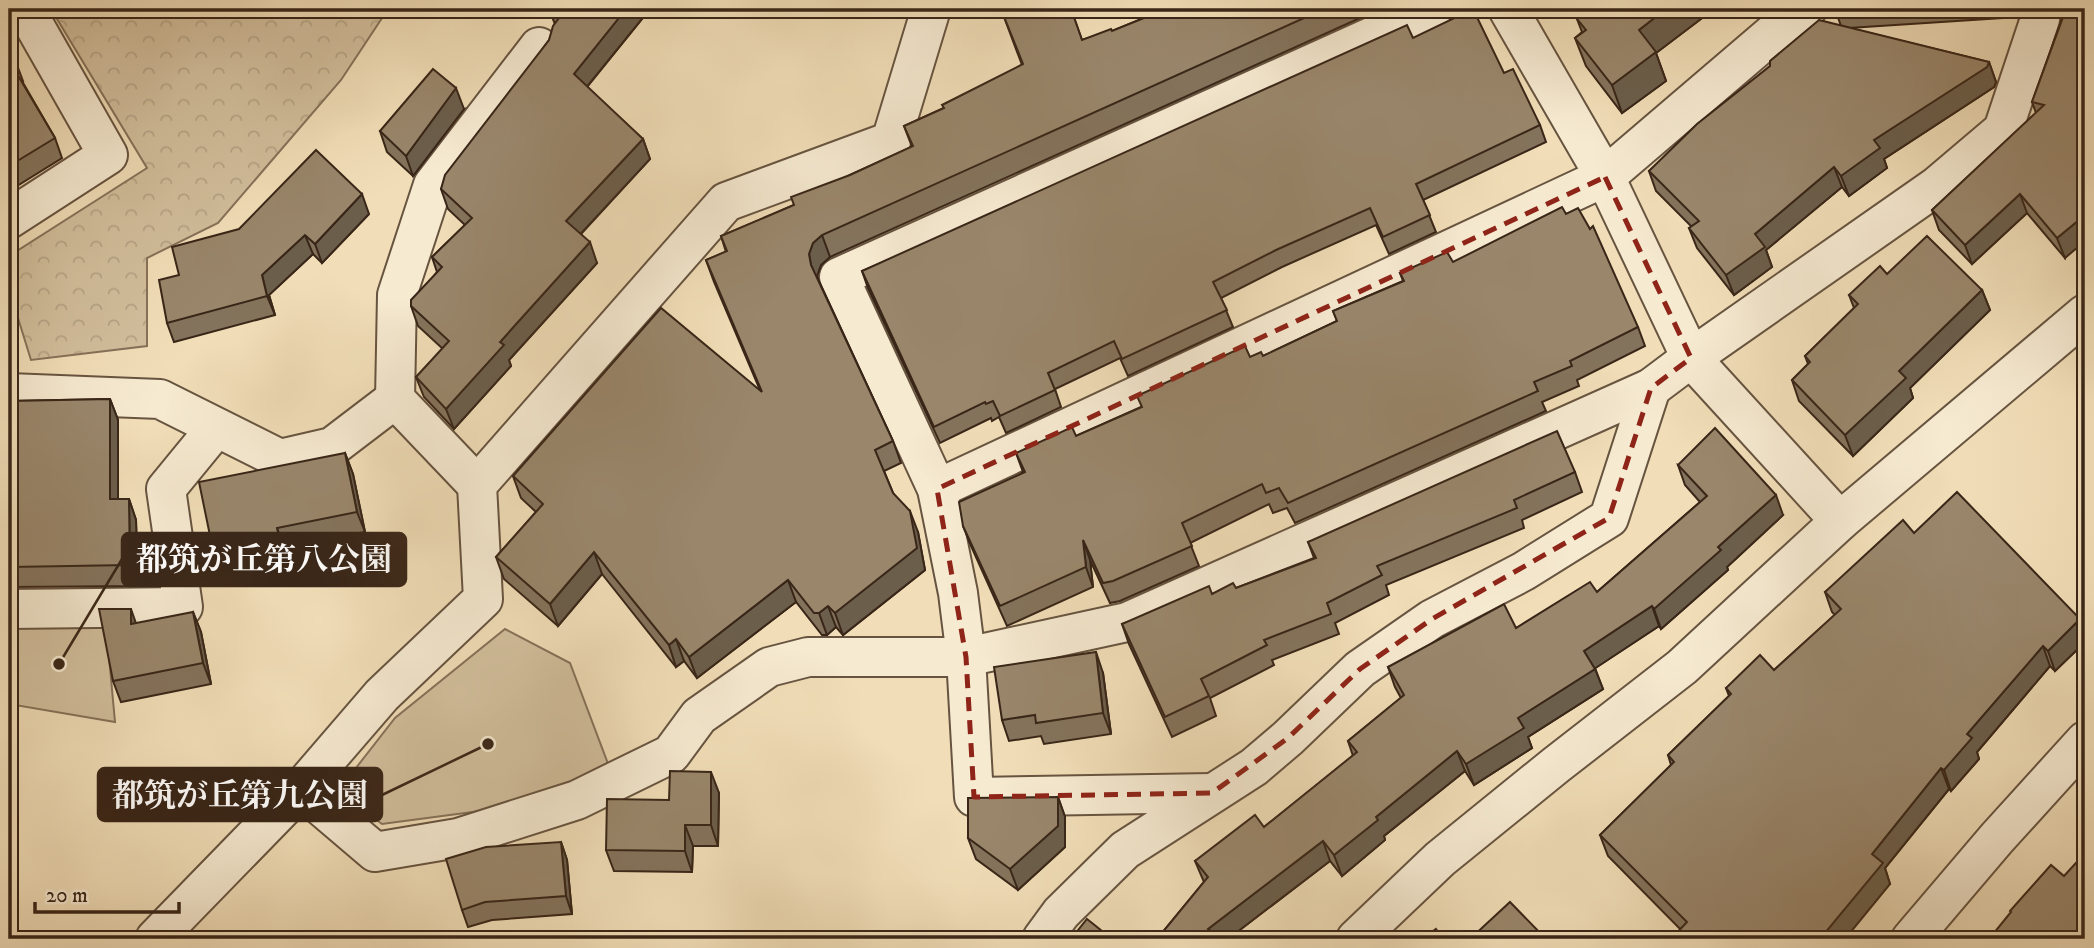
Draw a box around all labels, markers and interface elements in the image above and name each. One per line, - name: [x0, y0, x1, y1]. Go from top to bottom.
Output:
- callout: 都筑が丘第八公園: [122, 533, 406, 586]
- text: 都筑が丘第八公園: [136, 541, 392, 581]
- callout: 都筑が丘第九公園: [98, 768, 382, 821]
- text: 都筑が丘第九公園: [112, 777, 368, 817]
- scale bar: [35, 871, 178, 915]
- text: 20 m: [46, 883, 88, 909]

